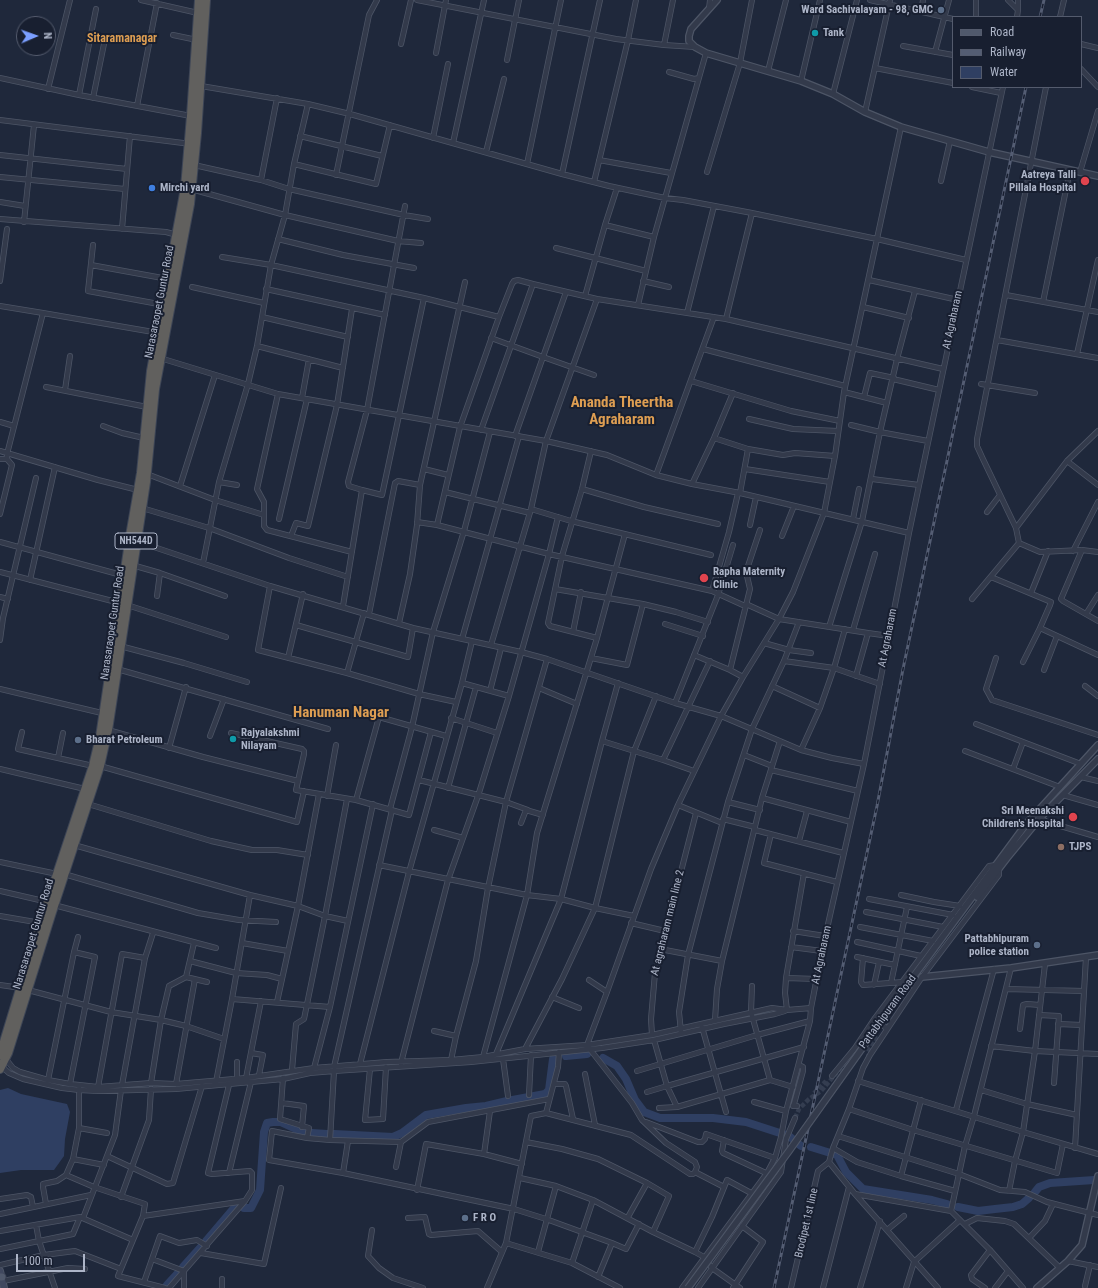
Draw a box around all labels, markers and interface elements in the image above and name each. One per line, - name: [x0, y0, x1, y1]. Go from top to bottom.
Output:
- place label: Ward Sachivalayam - 98, GMC: [801, 3, 933, 17]
- marker: Ward Sachivalayam - 98, GMC: [936, 5, 946, 15]
- north arrow: [16, 16, 56, 56]
- legend: [952, 16, 1082, 88]
- text: Road: [990, 25, 1014, 39]
- place label: Tank: [823, 26, 844, 40]
- marker: Tank: [810, 28, 820, 38]
- text: N: [41, 32, 54, 39]
- district label: Sitaramanagar: [87, 32, 157, 46]
- text: Railway: [990, 45, 1026, 59]
- text: Water: [990, 65, 1018, 79]
- place label: Aatreya Talli Pillala Hospital: [1009, 168, 1076, 194]
- marker: Aatreya Talli Pillala Hospital: [1079, 175, 1091, 187]
- place label: Mirchi yard: [160, 181, 209, 195]
- marker: Mirchi yard: [147, 183, 157, 193]
- street label: Narasaraopet Guntur Road: [143, 244, 177, 360]
- street label: At Agraharam: [940, 290, 966, 350]
- district label: Ananda Theertha Agraharam: [571, 394, 673, 429]
- road number: NH544D: [115, 533, 157, 549]
- street label: Narasaraopet Guntur Road: [98, 565, 128, 681]
- place label: Rapha Maternity Clinic: [713, 565, 785, 591]
- marker: Rapha Maternity Clinic: [698, 572, 710, 584]
- street label: At Agraharam: [876, 608, 900, 668]
- district label: Hanuman Nagar: [293, 704, 389, 722]
- place label: Rajyalakshmi Nilayam: [241, 726, 300, 752]
- place label: Bharat Petroleum: [86, 733, 163, 747]
- marker: Rajyalakshmi Nilayam: [228, 734, 238, 744]
- marker: Bharat Petroleum: [73, 735, 83, 745]
- place label: Sri Meenakshi Children's Hospital: [982, 804, 1064, 830]
- marker: Sri Meenakshi Children's Hospital: [1067, 811, 1079, 823]
- place label: TJPS: [1069, 840, 1091, 854]
- marker: TJPS: [1056, 842, 1066, 852]
- street label: At agraharam main line 2: [648, 869, 688, 977]
- street label: Narasaraopet Guntur Road: [11, 877, 57, 991]
- street label: At Agraharam: [809, 925, 835, 985]
- place label: Pattabhipuram police station: [964, 932, 1029, 958]
- marker: Pattabhipuram police station: [1032, 940, 1042, 950]
- street label: Pattabhipuram Road: [857, 972, 919, 1052]
- street label: Brodipet 1st line: [793, 1187, 821, 1259]
- place label: F R O: [473, 1211, 496, 1225]
- marker: F R O: [460, 1213, 470, 1223]
- scale bar: [18, 1246, 87, 1272]
- text: 100 m: [23, 1254, 53, 1268]

